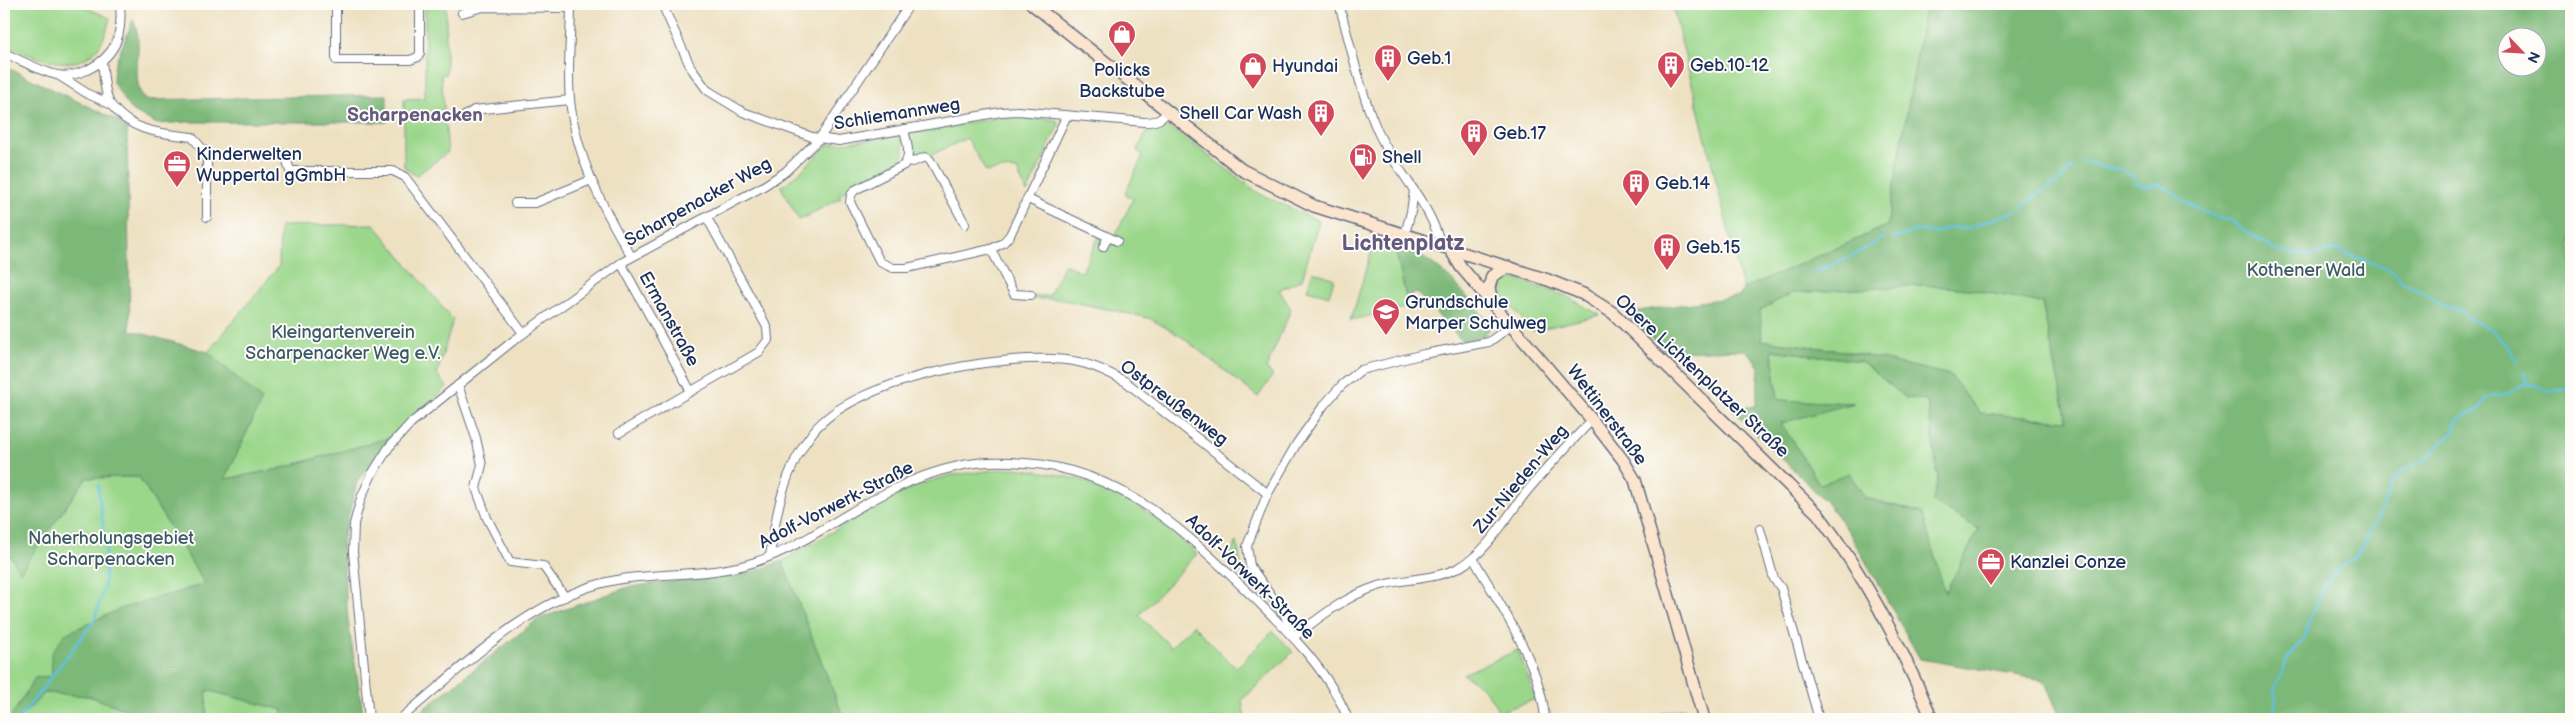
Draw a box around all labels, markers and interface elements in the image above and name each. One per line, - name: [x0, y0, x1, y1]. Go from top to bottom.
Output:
- shop icon: Policks Backstube: [1107, 19, 1137, 58]
- north arrow: [2498, 28, 2548, 78]
- building icon: Geb.1: [1373, 43, 1403, 82]
- place label: Geb.1: [1407, 48, 1451, 69]
- text: N: [2523, 49, 2543, 66]
- building icon: Geb.10-12: [1656, 50, 1686, 89]
- shop icon: Hyundai: [1238, 51, 1268, 90]
- place label: Geb.10-12: [1690, 55, 1769, 76]
- place label: Hyundai: [1272, 56, 1338, 77]
- place label: Policks Backstube: [1079, 60, 1165, 102]
- street label: Schliemannweg: [832, 94, 962, 134]
- building icon: Shell Car Wash: [1306, 98, 1336, 137]
- place label: Shell Car Wash: [1180, 103, 1302, 124]
- district label: Scharpenacken: [347, 104, 483, 127]
- building icon: Geb.17: [1459, 118, 1489, 157]
- place label: Geb.17: [1493, 123, 1546, 144]
- fuel station icon: Shell: [1348, 142, 1378, 181]
- place label: Kinderwelten Wuppertal gGmbH: [196, 144, 347, 186]
- place label: Shell: [1382, 147, 1422, 168]
- office icon: Kinderwelten Wuppertal gGmbH: [162, 149, 192, 188]
- street label: Scharpenacker Weg: [621, 153, 775, 251]
- building icon: Geb.14: [1621, 168, 1651, 207]
- place label: Geb.14: [1655, 173, 1710, 194]
- district label: Lichtenplatz: [1342, 230, 1465, 257]
- building icon: Geb.15: [1652, 232, 1682, 271]
- place label: Geb.15: [1686, 237, 1740, 258]
- park label: Kothener Wald: [2247, 260, 2365, 281]
- street label: Ermanstraße: [634, 268, 704, 370]
- street label: Obere Lichtenplatzer Straße: [1611, 290, 1793, 462]
- place label: Grundschule Marper Schulweg: [1405, 292, 1547, 334]
- school or university icon: Grundschule Marper Schulweg: [1371, 297, 1401, 336]
- park label: Kleingartenverein Scharpenacker Weg e.V.: [245, 322, 441, 364]
- street label: Ostpreußenweg: [1116, 356, 1232, 450]
- street label: Wettinerstraße: [1562, 361, 1652, 470]
- street label: Zur-Nieden-Weg: [1469, 420, 1573, 538]
- street label: Adolf-Vorwerk-Straße: [755, 457, 917, 553]
- street label: Adolf-Vorwerk-Straße: [1181, 510, 1319, 644]
- park label: Naherholungsgebiet Scharpenacken: [28, 528, 195, 570]
- office icon: Kanzlei Conze: [1976, 547, 2006, 586]
- place label: Kanzlei Conze: [2010, 552, 2126, 573]

